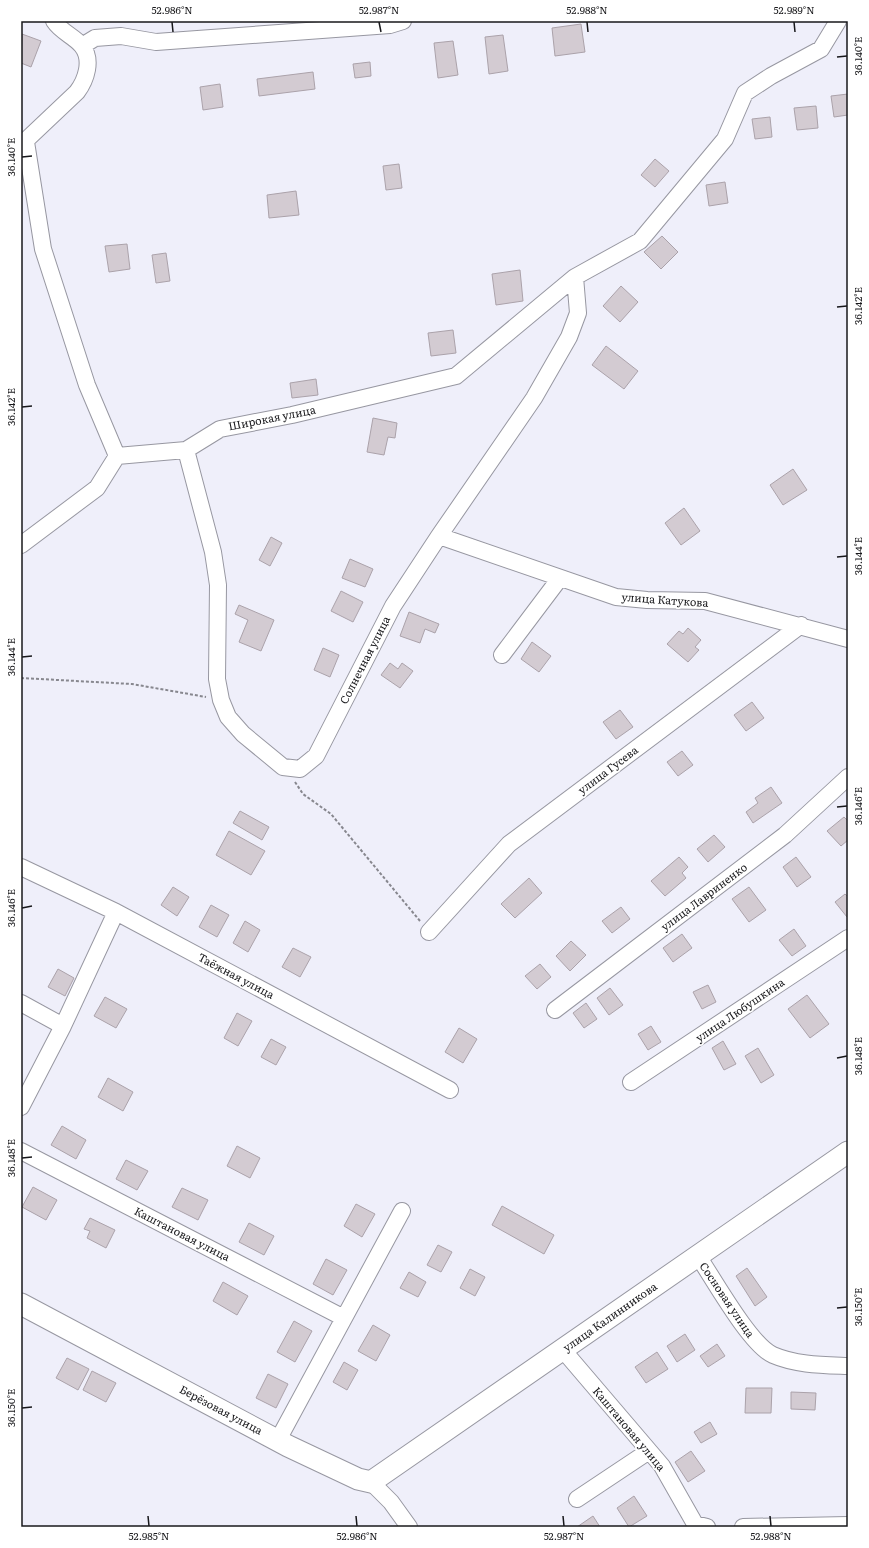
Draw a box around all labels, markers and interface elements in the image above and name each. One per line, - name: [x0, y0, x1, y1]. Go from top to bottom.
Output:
- text: 52.986°N: [151, 2, 193, 17]
- text: 52.987°N: [359, 2, 399, 17]
- text: 52.988°N: [566, 2, 608, 17]
- text: 52.989°N: [774, 2, 815, 17]
- text: 36.140°E: [850, 37, 865, 75]
- text: 36.140°E: [3, 138, 18, 176]
- text: 36.142°E: [850, 287, 865, 325]
- text: 36.142°E: [3, 388, 18, 426]
- street label: Широкая улица: [227, 401, 317, 433]
- text: 36.144°E: [850, 537, 865, 575]
- street label: улица Катукова: [621, 588, 709, 610]
- street label: Солнечная улица: [335, 613, 393, 706]
- text: 36.144°E: [3, 638, 18, 676]
- street label: улица Гусева: [574, 741, 641, 797]
- text: 36.146°E: [850, 787, 865, 825]
- street label: улица Лавриненко: [657, 858, 750, 934]
- text: 36.146°E: [3, 889, 18, 927]
- street label: Таёжная улица: [195, 948, 278, 1002]
- street label: улица Любушкина: [692, 973, 787, 1045]
- text: 36.148°E: [850, 1037, 865, 1075]
- text: 36.148°E: [3, 1139, 18, 1177]
- street label: Каштановая улица: [132, 1202, 233, 1264]
- street label: Сосновая улица: [697, 1258, 759, 1340]
- street label: улица Калинникова: [559, 1278, 660, 1355]
- text: 36.150°E: [850, 1288, 865, 1326]
- street label: Берёзовая улица: [177, 1380, 266, 1438]
- street label: Каштановая улица: [590, 1383, 670, 1474]
- text: 36.150°E: [3, 1389, 18, 1427]
- text: 52.985°N: [129, 1528, 169, 1543]
- text: 52.986°N: [336, 1528, 378, 1543]
- text: 52.987°N: [544, 1528, 584, 1543]
- text: 52.988°N: [750, 1528, 792, 1543]

